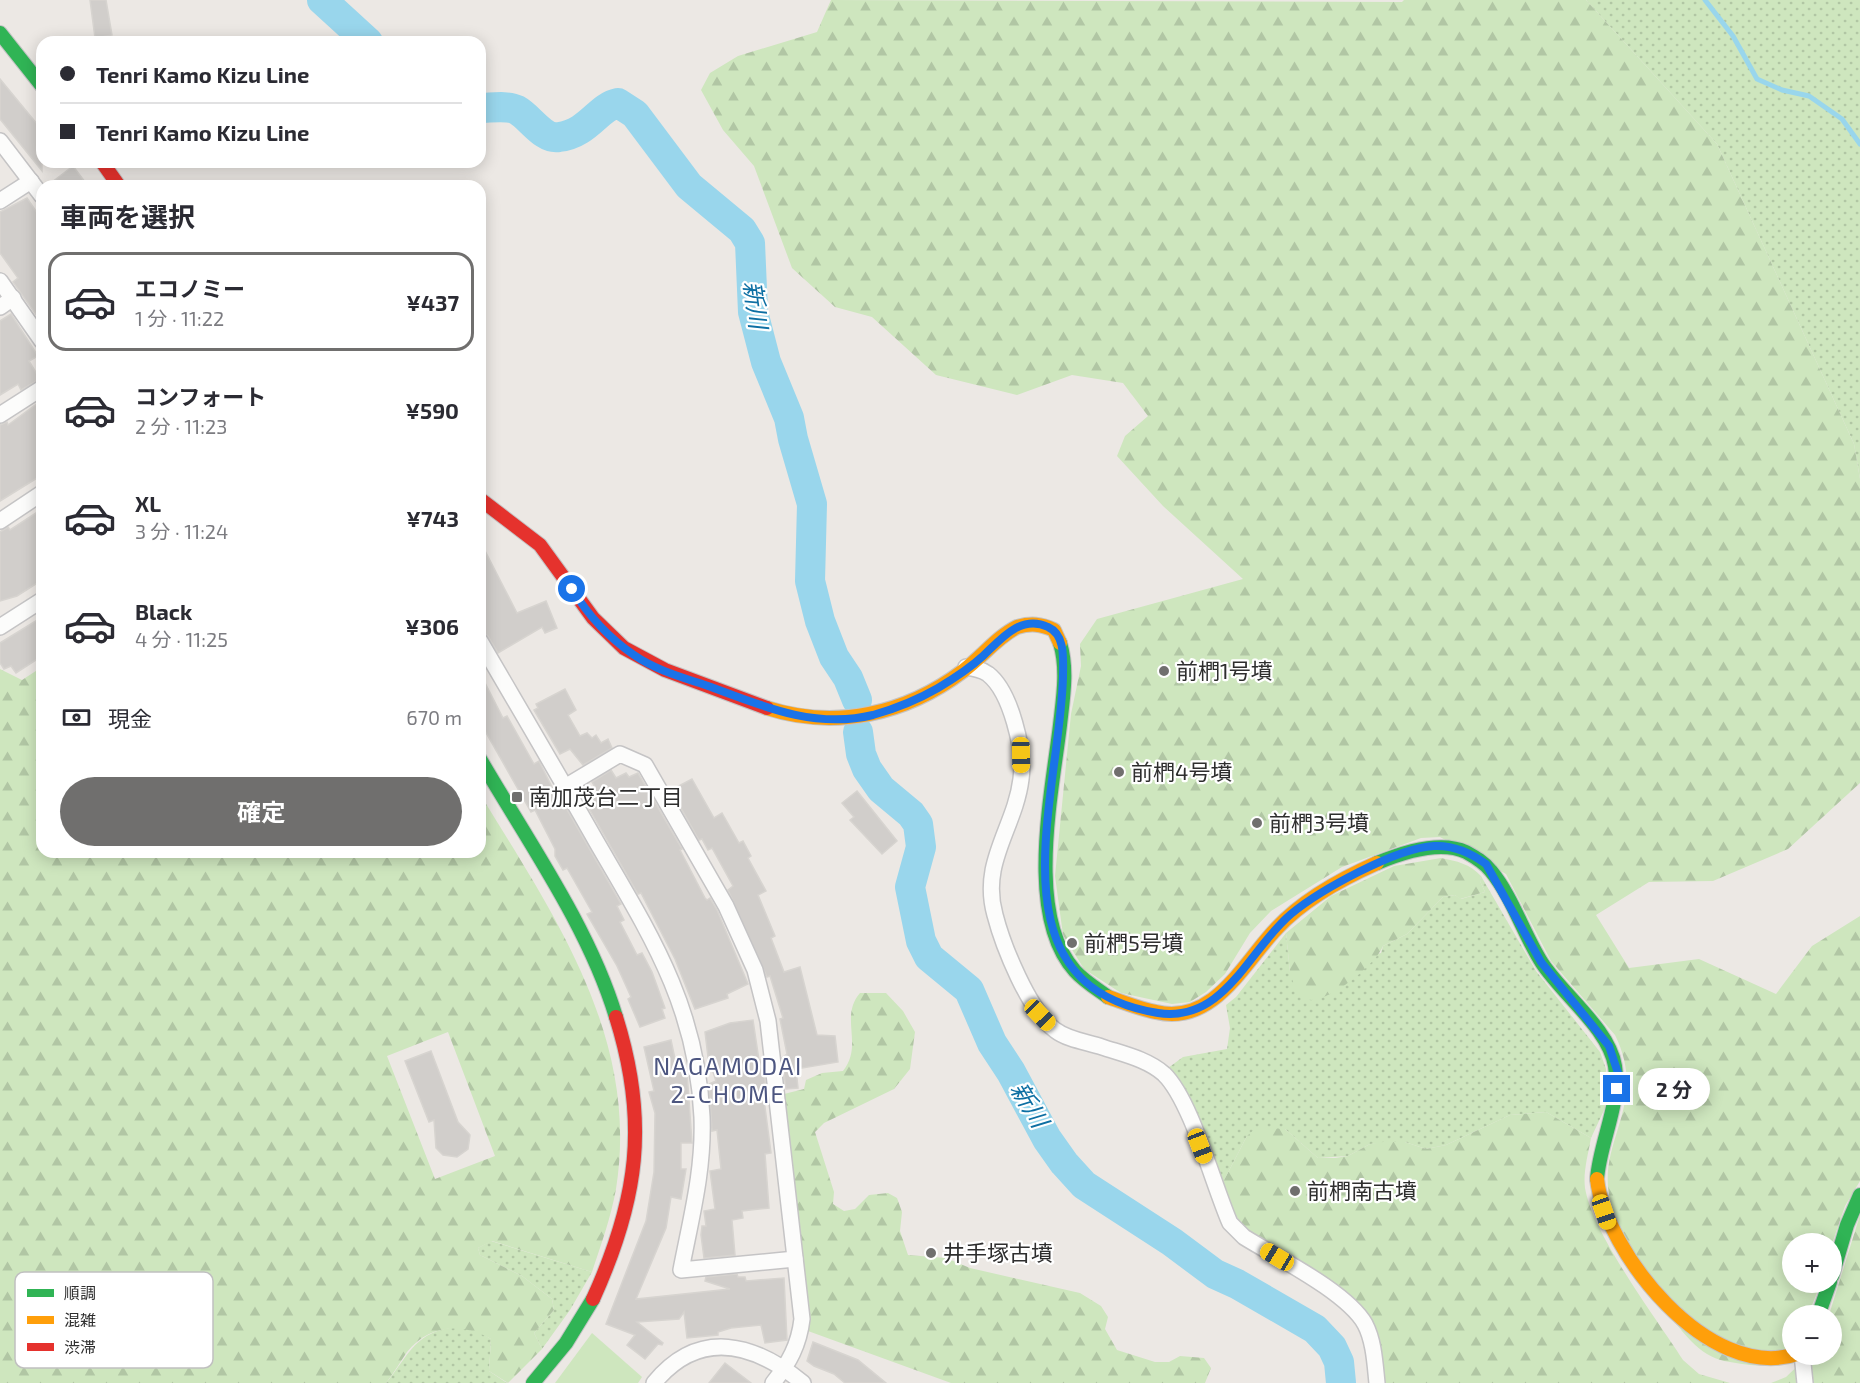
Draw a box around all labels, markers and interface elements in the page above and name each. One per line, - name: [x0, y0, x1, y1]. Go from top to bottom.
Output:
- text: Tenri Kamo Kizu Line: [96, 61, 309, 87]
- text: Tenri Kamo Kizu Line: [96, 119, 309, 145]
- text: 車両を選択: [60, 200, 195, 232]
- icon: car: [63, 275, 117, 329]
- text: エコノミー: [135, 275, 245, 301]
- water label: 新川: [739, 279, 775, 334]
- text: ¥437: [406, 289, 459, 315]
- text: 1 分 · 11:22: [135, 306, 224, 330]
- icon: car: [63, 383, 117, 437]
- text: コンフォート: [135, 383, 266, 409]
- text: ¥590: [405, 397, 459, 423]
- text: 2 分 · 11:23: [135, 414, 227, 438]
- text: XL: [135, 490, 161, 516]
- icon: car: [63, 491, 117, 545]
- text: ¥743: [406, 505, 459, 531]
- text: 3 分 · 11:24: [135, 519, 228, 543]
- route start: [558, 575, 585, 602]
- text: Black: [135, 598, 192, 624]
- icon: car: [63, 599, 117, 653]
- text: ¥306: [405, 613, 459, 639]
- text: 4 分 · 11:25: [135, 627, 228, 651]
- place label: 前椚1号墳: [1176, 657, 1273, 683]
- marker: 前椚1号墳: [1157, 664, 1171, 678]
- icon: cash: [60, 701, 93, 734]
- text: 現金: [108, 705, 152, 731]
- text: 670 m: [406, 705, 462, 729]
- car: [1012, 737, 1030, 773]
- place label: 前椚4号墳: [1131, 758, 1233, 784]
- marker: 前椚4号墳: [1112, 765, 1126, 779]
- button: 確定: [60, 777, 462, 846]
- place label: 南加茂台二丁目: [529, 783, 683, 809]
- marker: 南加茂台二丁目: [510, 790, 524, 804]
- place label: 前椚3号墳: [1269, 809, 1369, 835]
- marker: 前椚3号墳: [1250, 816, 1264, 830]
- place label: 前椚5号墳: [1084, 929, 1184, 955]
- marker: 前椚5号墳: [1065, 936, 1079, 950]
- car: [1021, 996, 1059, 1034]
- district label: NAGAMODAI 2-CHOME: [653, 1051, 803, 1108]
- callout: 2 分: [1638, 1068, 1710, 1110]
- route end: [1603, 1075, 1630, 1102]
- water label: 新川: [1005, 1076, 1057, 1135]
- text: 2 分: [1656, 1077, 1692, 1101]
- car: [1185, 1126, 1215, 1166]
- place label: 前椚南古墳: [1307, 1177, 1417, 1203]
- marker: 前椚南古墳: [1288, 1184, 1302, 1198]
- car: [1590, 1192, 1618, 1232]
- map controls: [1782, 1233, 1842, 1365]
- button: +: [1782, 1233, 1842, 1293]
- place label: 井手塚古墳: [943, 1239, 1053, 1265]
- car: [1257, 1240, 1297, 1274]
- marker: 井手塚古墳: [924, 1246, 938, 1260]
- legend: [15, 1272, 213, 1368]
- text: 順調: [64, 1283, 96, 1302]
- button: −: [1782, 1305, 1842, 1365]
- text: 混雑: [64, 1310, 96, 1329]
- text: 渋滞: [64, 1337, 96, 1356]

